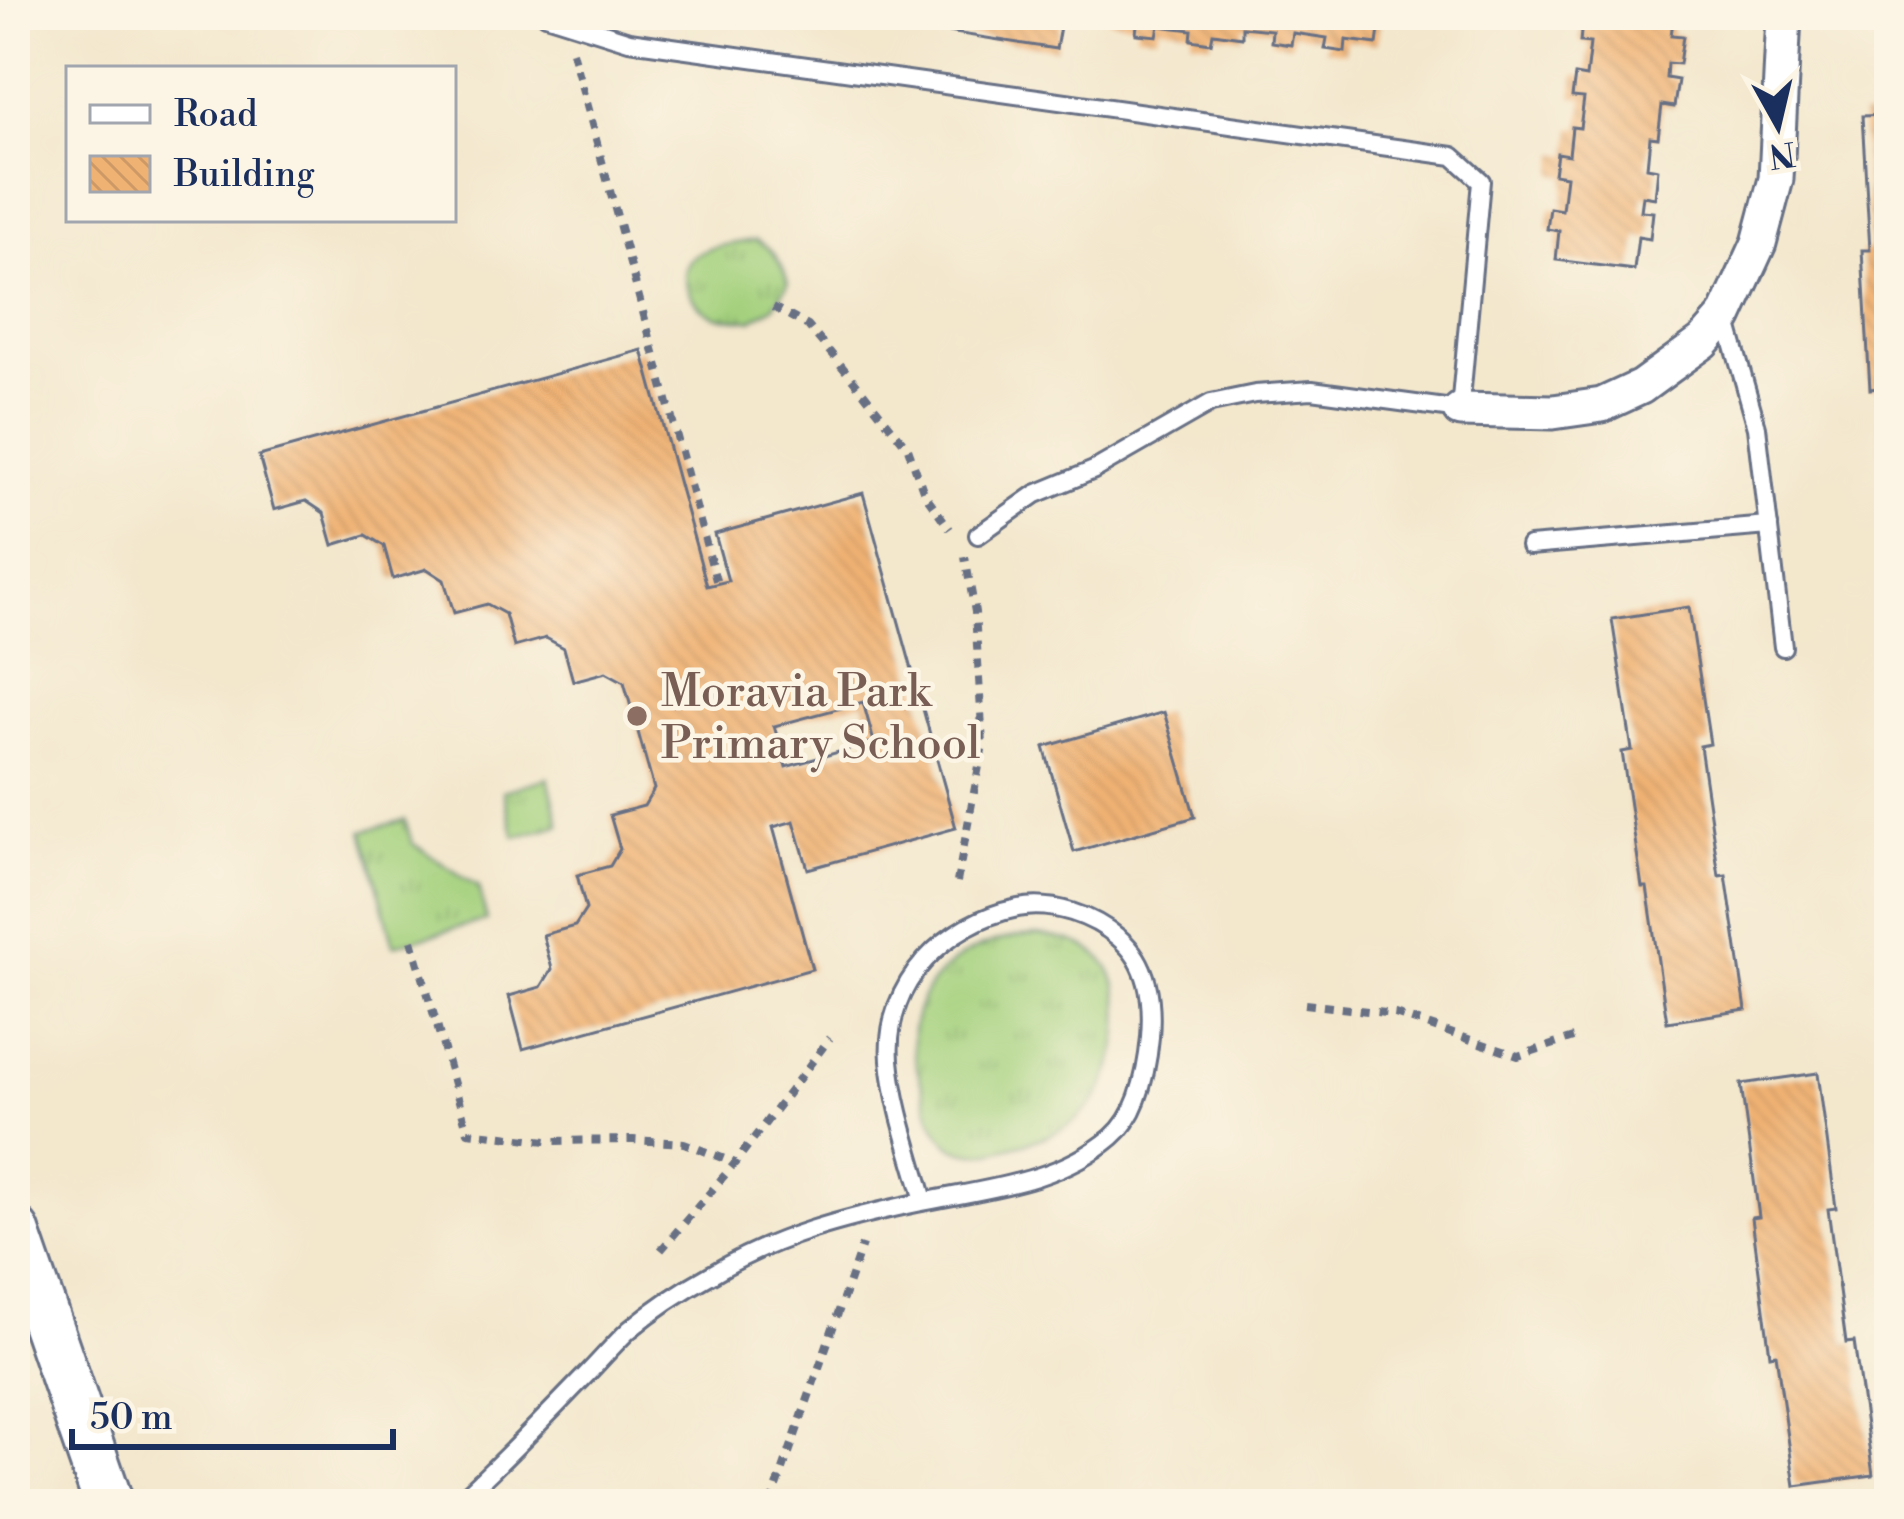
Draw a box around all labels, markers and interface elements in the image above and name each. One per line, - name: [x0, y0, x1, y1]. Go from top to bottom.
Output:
- legend: [66, 66, 456, 222]
- north arrow: [1718, 66, 1838, 186]
- text: Road: [174, 93, 258, 138]
- text: N: [1766, 131, 1798, 175]
- text: Building: [173, 153, 315, 198]
- place label: Moravia Park Primary School: [661, 664, 980, 773]
- marker: Moravia Park Primary School: [624, 703, 650, 729]
- scale bar: [72, 1375, 393, 1449]
- text: 50 m: [90, 1396, 173, 1441]

